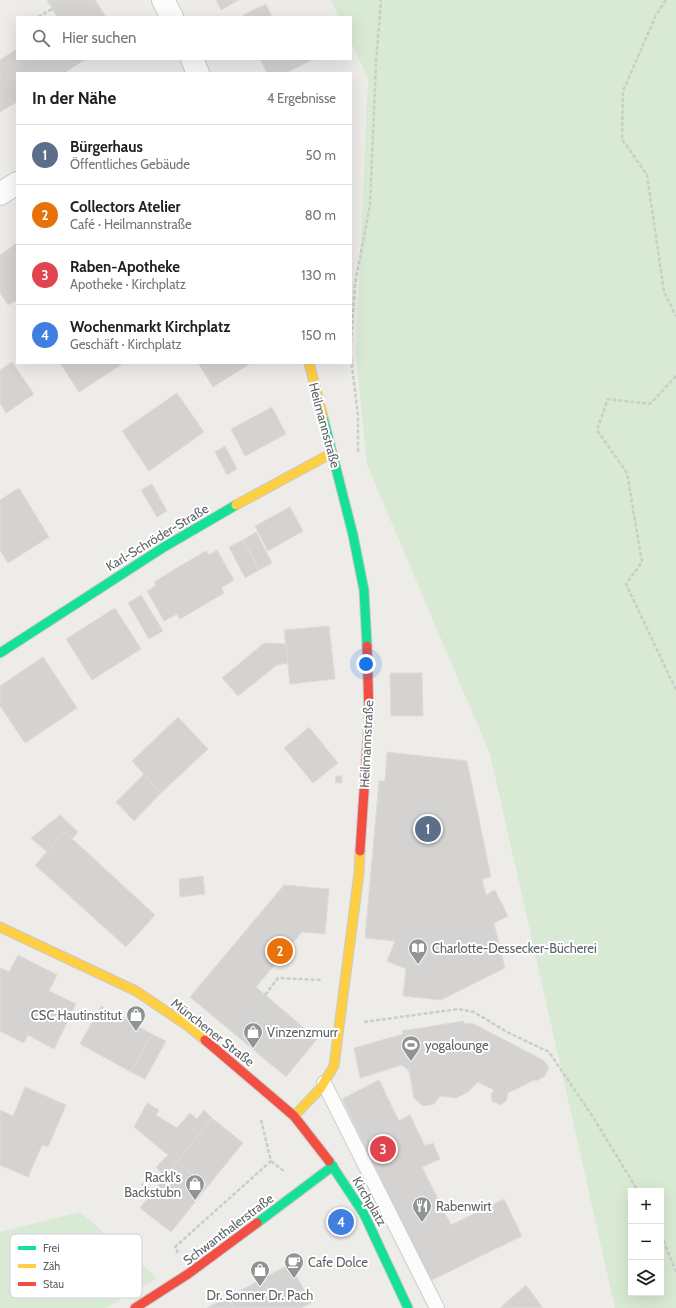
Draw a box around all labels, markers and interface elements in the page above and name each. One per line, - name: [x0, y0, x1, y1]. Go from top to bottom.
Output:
- search box: [16, 16, 352, 60]
- icon: search: [30, 27, 52, 49]
- text: Hier suchen: [62, 29, 137, 47]
- text: In der Nähe: [32, 88, 116, 108]
- text: 4 Ergebnisse: [267, 90, 336, 106]
- text: Bürgerhaus: [70, 138, 143, 156]
- text: 1: [43, 147, 47, 163]
- text: 50 m: [306, 147, 336, 163]
- text: Öffentliches Gebäude: [70, 156, 190, 172]
- text: Collectors Atelier: [70, 198, 180, 216]
- text: 2: [42, 207, 48, 223]
- text: 80 m: [305, 207, 336, 223]
- text: Café · Heilmannstraße: [70, 216, 192, 232]
- text: Raben-Apotheke: [70, 258, 180, 276]
- text: 3: [41, 267, 49, 283]
- text: 130 m: [301, 267, 336, 283]
- text: Apotheke · Kirchplatz: [70, 276, 186, 292]
- text: Wochenmarkt Kirchplatz: [70, 318, 230, 336]
- text: 4: [41, 327, 49, 343]
- text: 150 m: [301, 327, 336, 343]
- text: Geschäft · Kirchplatz: [70, 336, 182, 352]
- street label: Heilmannstraße: [306, 381, 344, 470]
- street label: Karl-Schröder-Straße: [103, 500, 212, 574]
- your location: [356, 654, 376, 674]
- street label: Heilmannstraße: [356, 699, 376, 788]
- pin: 1: [415, 814, 441, 844]
- pin: 2: [267, 936, 293, 966]
- library icon: Charlotte-Dessecker-Bücherei: [407, 937, 429, 965]
- place label: Charlotte-Dessecker-Bücherei: [432, 940, 597, 956]
- street label: Münchener Straße: [168, 995, 258, 1070]
- shop icon: CSC Hautinstitut: [125, 1004, 147, 1032]
- place label: CSC Hautinstitut: [31, 1007, 123, 1023]
- shop icon: Vinzenzmurr: [242, 1021, 264, 1049]
- place label: Vinzenzmurr: [267, 1024, 339, 1040]
- sports icon: yogalounge: [400, 1034, 422, 1062]
- place label: yogalounge: [425, 1037, 489, 1053]
- pin: 3: [370, 1134, 396, 1164]
- place label: Rackl's Backstubn: [124, 1169, 182, 1200]
- shop icon: Rackl's Backstubn: [184, 1173, 206, 1201]
- street label: Kirchplatz: [350, 1174, 390, 1228]
- map controls: [628, 1188, 664, 1296]
- button: +: [628, 1188, 664, 1224]
- street label: Schwanthalerstraße: [180, 1190, 277, 1268]
- restaurant icon: Rabenwirt: [411, 1195, 433, 1223]
- place label: Rabenwirt: [436, 1198, 492, 1214]
- pin: 4: [328, 1207, 354, 1237]
- button: −: [628, 1224, 664, 1260]
- legend: [10, 1234, 142, 1298]
- text: Frei: [43, 1241, 60, 1255]
- cafe icon: Cafe Dolce: [283, 1251, 305, 1279]
- place label: Cafe Dolce: [308, 1254, 368, 1270]
- text: Zäh: [43, 1259, 60, 1273]
- shop icon: Dr. Sonner Dr. Pach: [249, 1259, 271, 1287]
- button: layers: [628, 1260, 664, 1296]
- text: Stau: [43, 1277, 64, 1291]
- place label: Dr. Sonner Dr. Pach: [207, 1287, 313, 1303]

